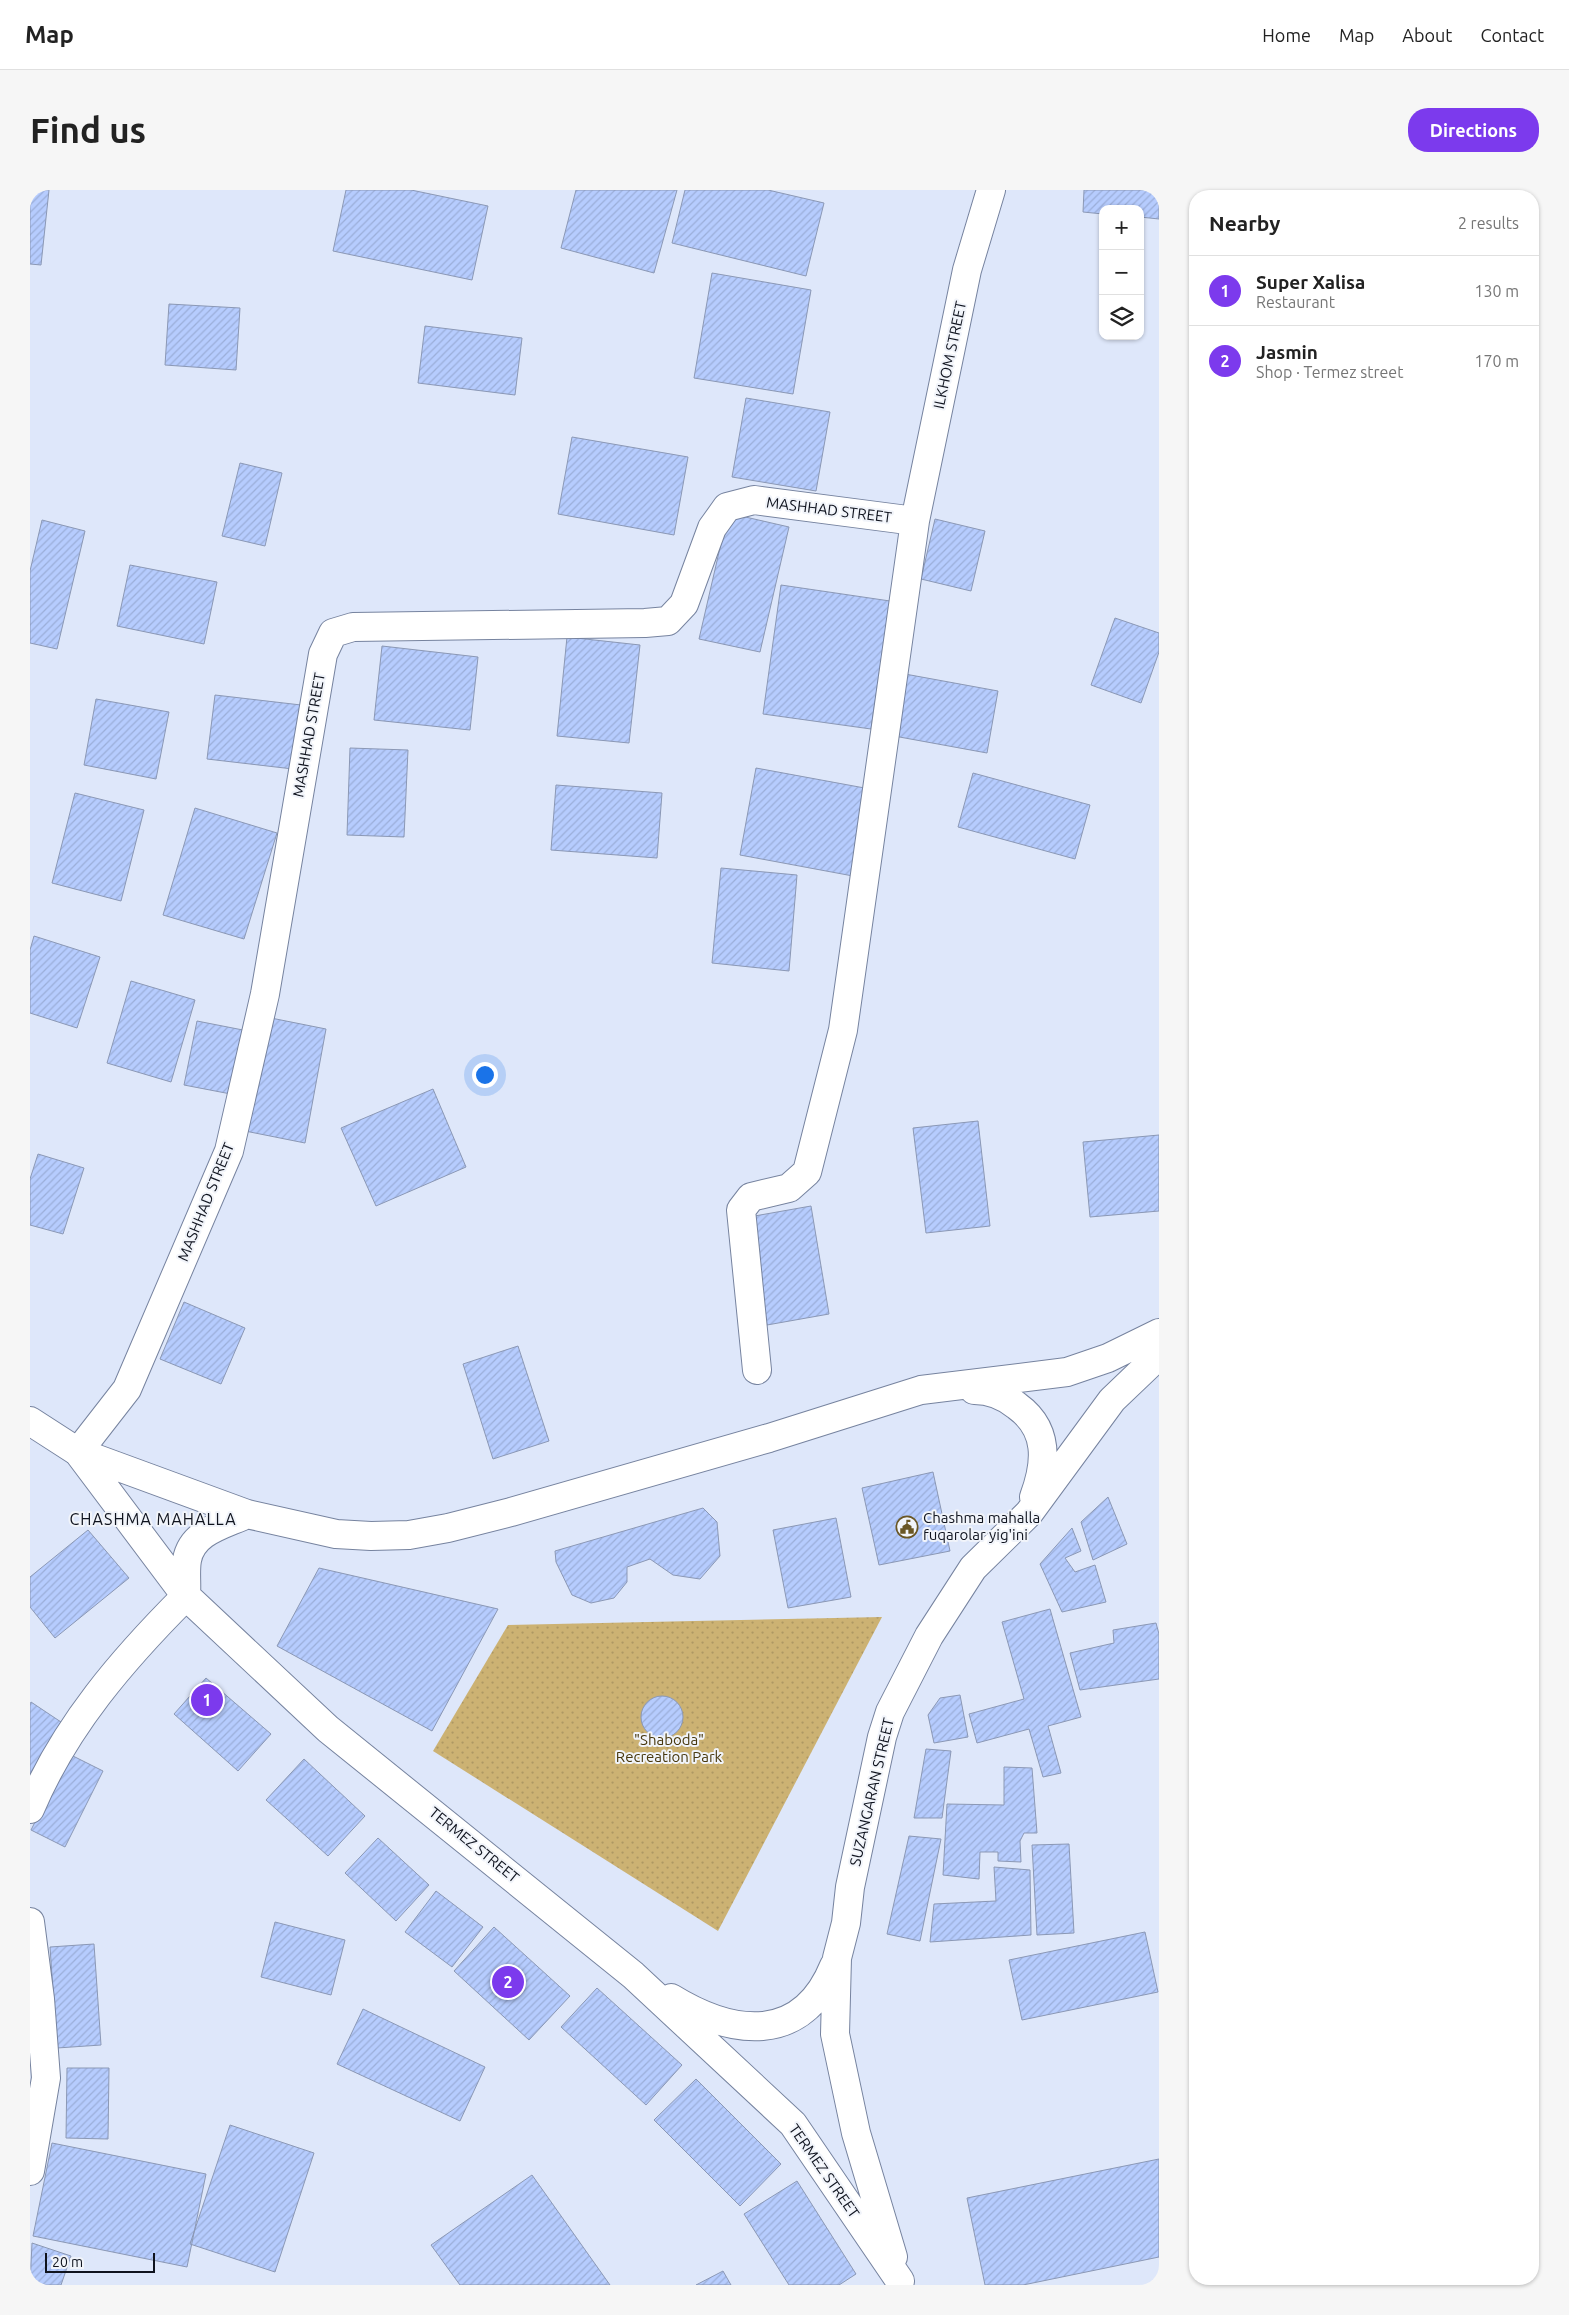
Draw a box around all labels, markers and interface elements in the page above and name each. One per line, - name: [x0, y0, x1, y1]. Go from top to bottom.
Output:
- text: Map: [25, 21, 74, 48]
- text: Home: [1262, 25, 1311, 45]
- text: Map: [1339, 25, 1374, 45]
- text: About: [1402, 25, 1452, 45]
- text: Contact: [1480, 25, 1544, 45]
- button: Directions: [1408, 108, 1539, 152]
- text: Find us: [30, 110, 146, 150]
- map controls: [1099, 205, 1144, 340]
- button: +: [1099, 205, 1144, 250]
- text: Nearby: [1209, 211, 1280, 235]
- text: 2 results: [1458, 214, 1519, 232]
- button: −: [1099, 250, 1144, 295]
- text: Super Xalisa: [1256, 271, 1365, 293]
- text: 1: [1220, 282, 1230, 300]
- text: 130 m: [1474, 282, 1519, 300]
- text: Restaurant: [1256, 293, 1335, 311]
- button: layers: [1099, 295, 1144, 340]
- street label: ILKHOM STREET: [930, 299, 969, 410]
- text: Jasmin: [1256, 341, 1318, 363]
- text: 2: [1220, 352, 1230, 370]
- text: 170 m: [1474, 352, 1519, 370]
- text: Shop · Termez street: [1256, 363, 1403, 381]
- street label: MASHHAD STREET: [765, 493, 893, 526]
- street label: MASHHAD STREET: [289, 671, 328, 799]
- your location: [472, 1062, 498, 1088]
- street label: MASHHAD STREET: [174, 1139, 237, 1264]
- place label: Chashma mahalla fuqarolar yig'ini: [923, 1509, 1040, 1543]
- district label: CHASHMA MAHALLA: [69, 1510, 237, 1528]
- public building icon: Chashma mahalla fuqarolar yig'ini: [895, 1515, 919, 1539]
- pin: 1: [191, 1681, 223, 1719]
- street label: SUZANGARAN STREET: [846, 1716, 897, 1868]
- park label: "Shaboda" Recreation Park: [616, 1731, 723, 1765]
- street label: TERMEZ STREET: [426, 1803, 523, 1886]
- pin: 2: [492, 1963, 524, 2001]
- street label: TERMEZ STREET: [786, 2121, 863, 2221]
- scale bar: [45, 2250, 155, 2273]
- text: 20 m: [52, 2254, 83, 2270]

